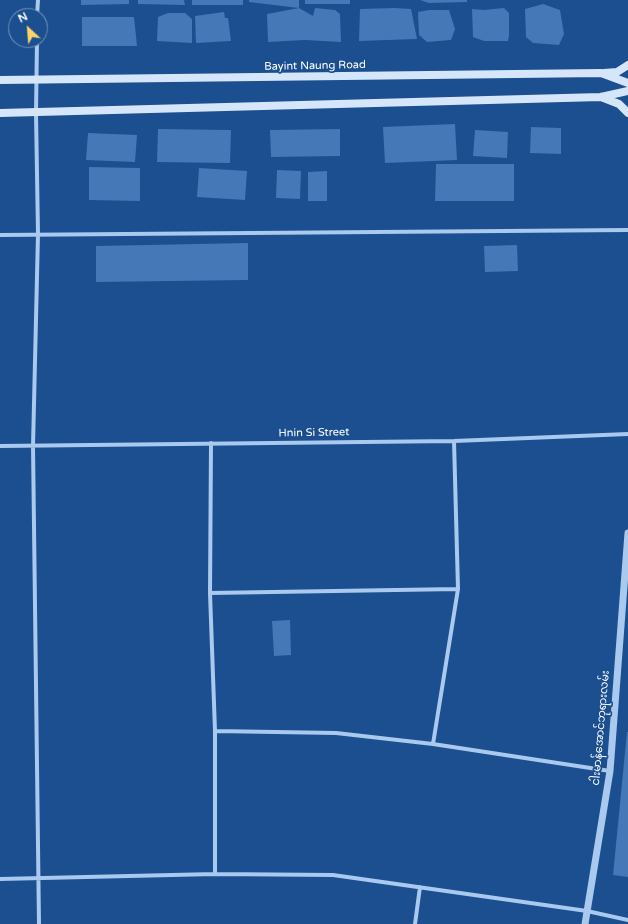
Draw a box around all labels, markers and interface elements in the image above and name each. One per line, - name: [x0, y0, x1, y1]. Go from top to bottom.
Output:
- north arrow: [8, 8, 48, 48]
- text: N: [16, 10, 30, 25]
- street label: Bayint Naung Road: [264, 59, 366, 73]
- street label: Hnin Si Street: [278, 426, 350, 440]
- street label: ငါးမာန်အောင်ဘုရားလမ်း: [589, 670, 613, 786]

